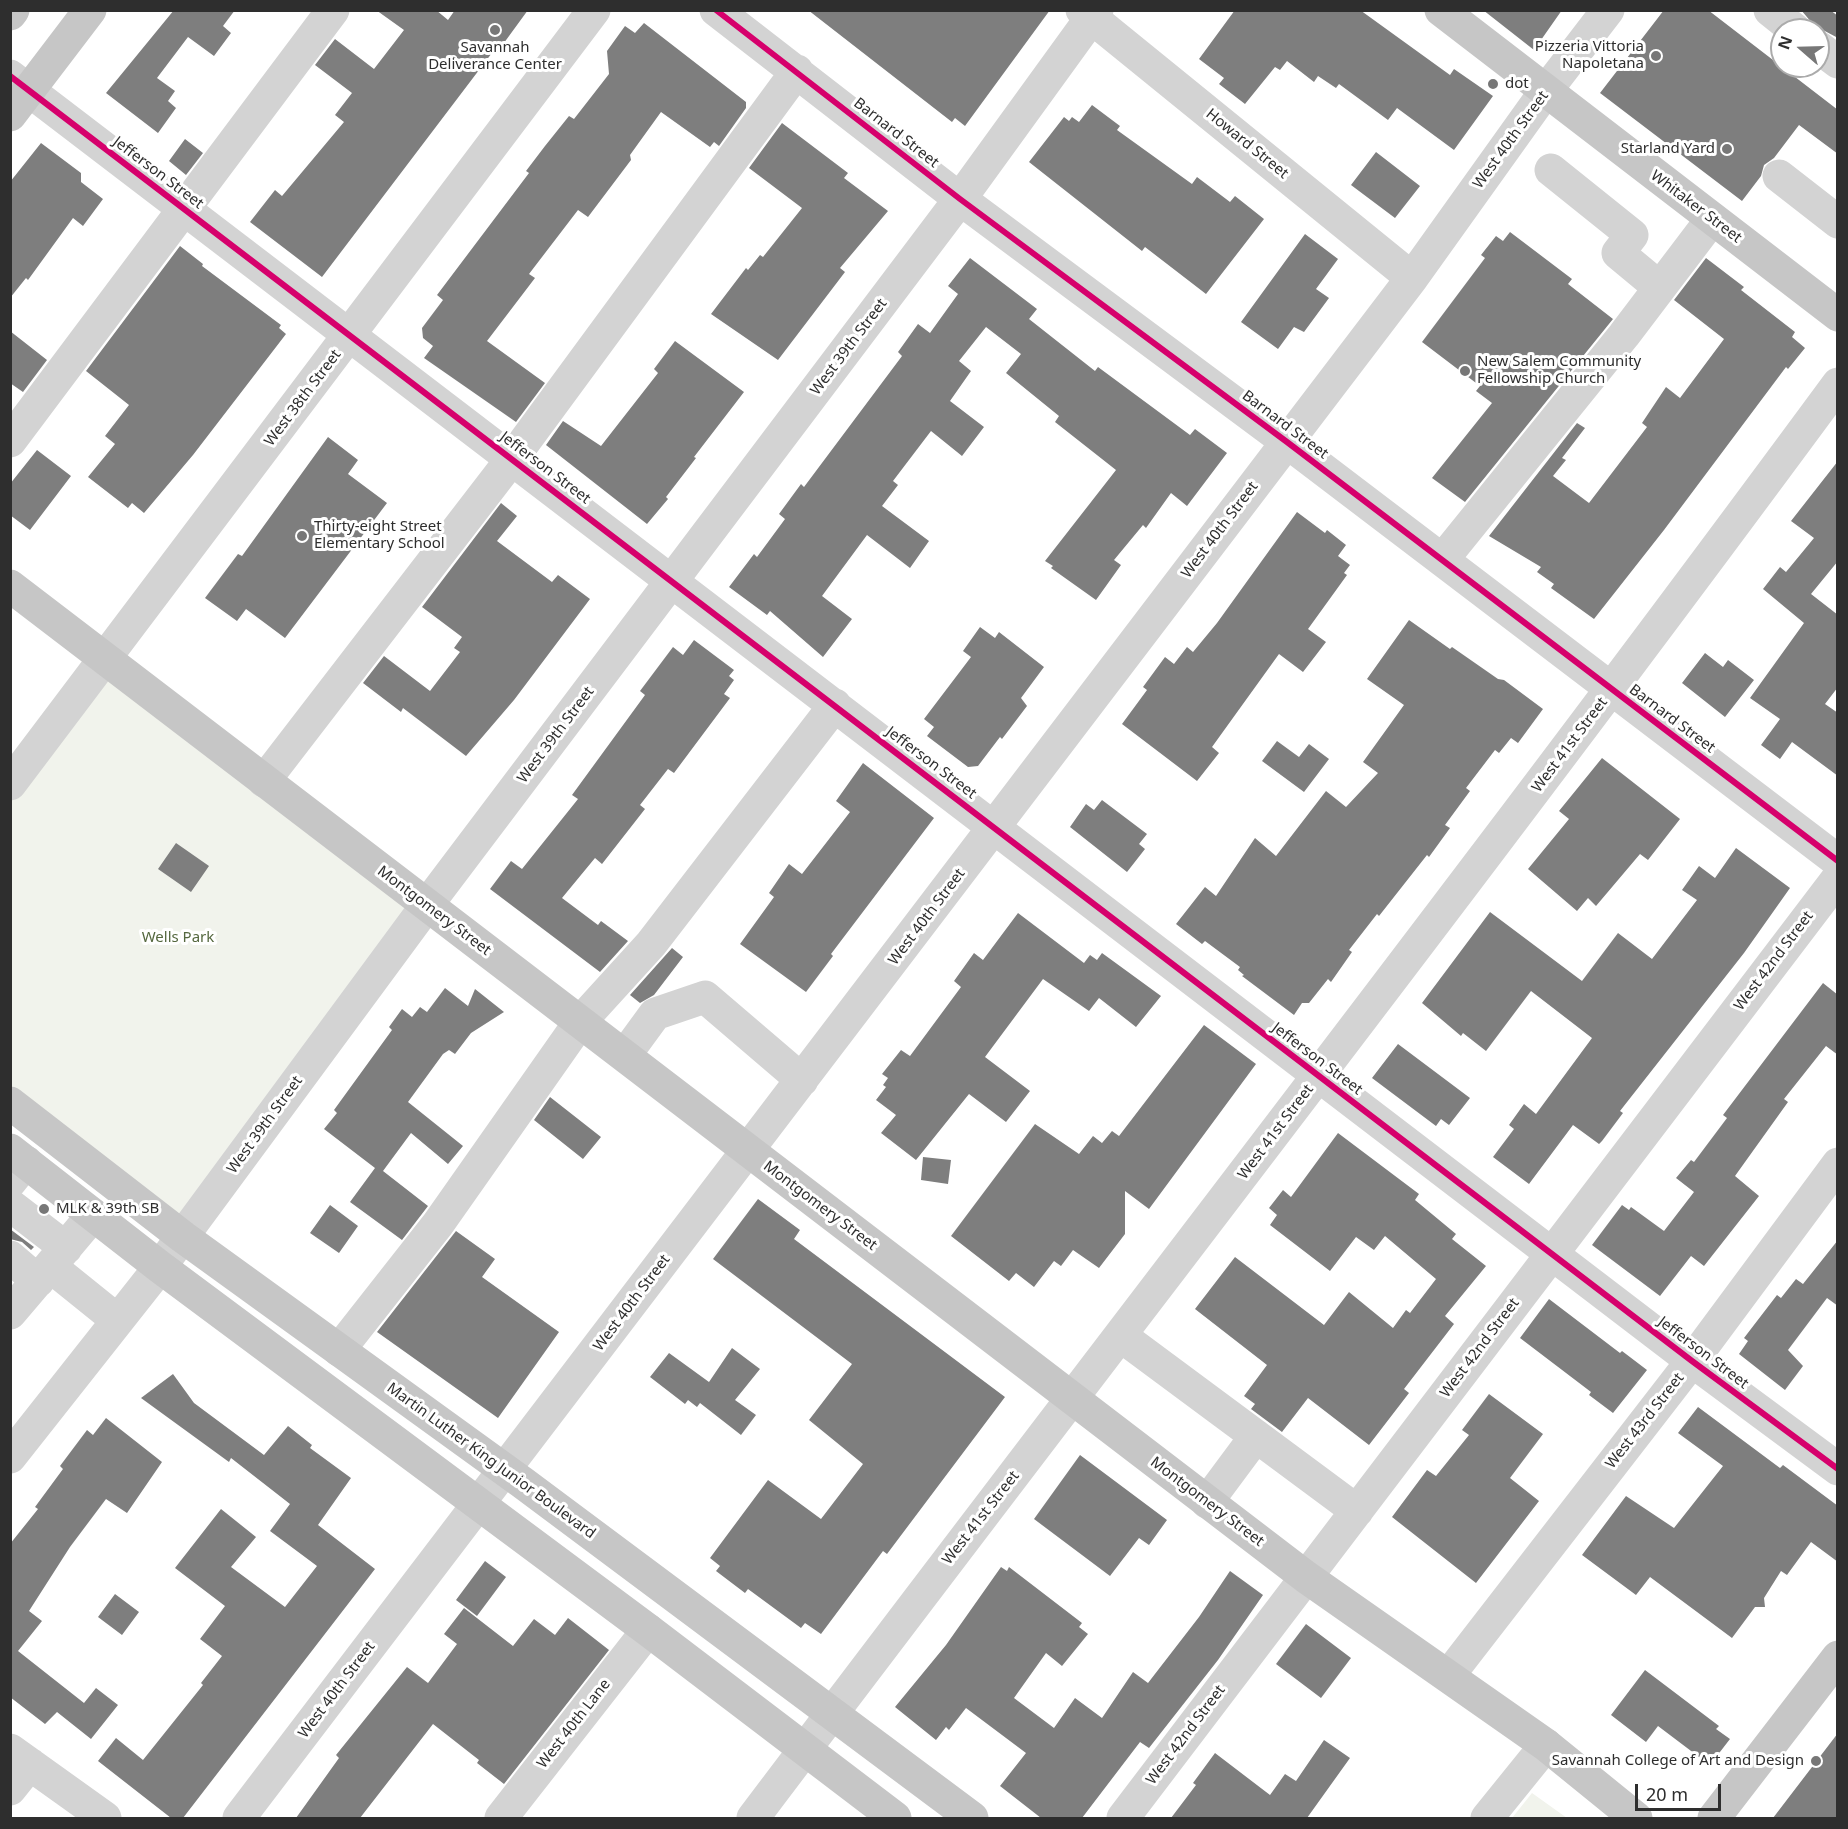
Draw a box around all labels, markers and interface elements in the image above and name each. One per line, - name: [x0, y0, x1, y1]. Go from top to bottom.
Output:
- north arrow: [1770, 18, 1830, 78]
- marker: Savannah Deliverance Center: [488, 23, 502, 37]
- text: N: [1772, 33, 1798, 52]
- place label: Pizzeria Vittoria Napoletana: [1535, 38, 1644, 73]
- place label: Savannah Deliverance Center: [428, 39, 562, 74]
- marker: Pizzeria Vittoria Napoletana: [1649, 49, 1663, 63]
- place label: dot: [1505, 75, 1529, 93]
- marker: dot: [1486, 77, 1500, 91]
- street label: West 40th Street: [1470, 88, 1552, 192]
- street label: Barnard Street: [850, 94, 942, 172]
- street label: Howard Street: [1202, 105, 1292, 183]
- street label: Jefferson Street: [109, 133, 207, 213]
- place label: Starland Yard: [1621, 140, 1715, 158]
- marker: Starland Yard: [1720, 142, 1734, 156]
- street label: Whitaker Street: [1647, 167, 1745, 247]
- street label: West 39th Street: [807, 295, 891, 399]
- street label: West 38th Street: [261, 346, 345, 450]
- place label: New Salem Community Fellowship Church: [1477, 353, 1641, 388]
- marker: New Salem Community Fellowship Church: [1458, 364, 1472, 378]
- street label: Barnard Street: [1238, 387, 1332, 463]
- street label: Jefferson Street: [496, 428, 594, 508]
- street label: West 40th Street: [1178, 478, 1262, 582]
- place label: Thirty-eight Street Elementary School: [314, 518, 445, 553]
- marker: Thirty-eight Street Elementary School: [295, 529, 309, 543]
- street label: Barnard Street: [1625, 681, 1719, 757]
- street label: West 39th Street: [514, 683, 598, 787]
- street label: West 41st Street: [1528, 694, 1612, 796]
- street label: Jefferson Street: [882, 723, 980, 803]
- street label: Montgomery Street: [374, 862, 494, 960]
- street label: West 40th Street: [885, 865, 969, 969]
- street label: West 42nd Street: [1731, 908, 1817, 1014]
- park label: Wells Park: [142, 929, 214, 947]
- street label: Jefferson Street: [1268, 1019, 1366, 1099]
- street label: West 39th Street: [224, 1073, 306, 1177]
- street label: West 41st Street: [1234, 1081, 1318, 1183]
- street label: Montgomery Street: [760, 1157, 880, 1255]
- place label: MLK & 39th SB: [56, 1200, 159, 1218]
- marker: MLK & 39th SB: [37, 1202, 51, 1216]
- street label: West 40th Street: [590, 1251, 674, 1355]
- street label: West 42nd Street: [1437, 1295, 1523, 1401]
- street label: Jefferson Street: [1654, 1313, 1752, 1393]
- street label: West 43rd Street: [1602, 1369, 1688, 1473]
- street label: Martin Luther King Junior Boulevard: [383, 1379, 599, 1543]
- street label: Montgomery Street: [1147, 1453, 1267, 1551]
- street label: West 41st Street: [939, 1467, 1023, 1569]
- street label: West 40th Street: [295, 1638, 379, 1742]
- street label: West 40th Lane: [534, 1676, 614, 1772]
- street label: West 42nd Street: [1143, 1682, 1229, 1788]
- place label: Savannah College of Art and Design: [1552, 1752, 1804, 1770]
- marker: Savannah College of Art and Design: [1809, 1754, 1823, 1768]
- scale bar: [1638, 1772, 1724, 1810]
- text: 20 m: [1646, 1782, 1688, 1806]

